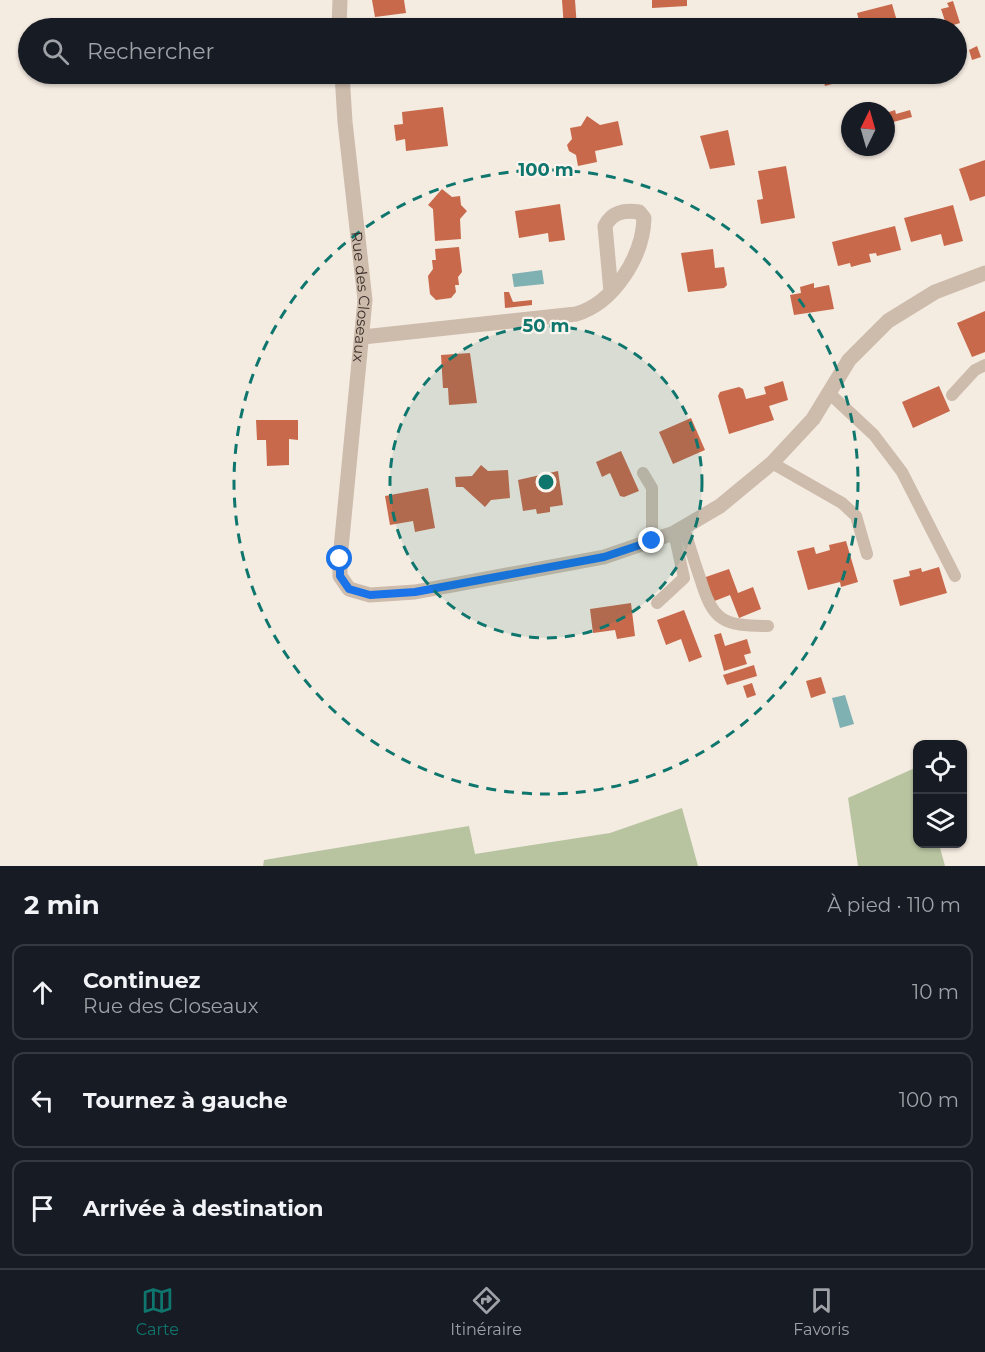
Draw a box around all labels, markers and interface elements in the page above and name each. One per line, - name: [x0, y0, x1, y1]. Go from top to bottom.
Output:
- search box: [18, 18, 967, 84]
- icon: search: [39, 35, 72, 68]
- text: Rechercher: [87, 38, 214, 65]
- north arrow: [841, 102, 895, 156]
- text: 100 m: [518, 159, 574, 181]
- street label: Rue des Closeaux: [348, 230, 375, 363]
- text: 50 m: [523, 315, 569, 337]
- centre of rings: [536, 472, 556, 492]
- route end: [638, 527, 664, 553]
- route start: [326, 545, 352, 571]
- map controls: [913, 740, 967, 848]
- button: locate: [913, 740, 967, 794]
- button: layers: [913, 794, 967, 848]
- text: 2 min: [24, 889, 100, 921]
- text: À pied · 110 m: [827, 893, 961, 917]
- text: Continuez: [83, 967, 200, 994]
- icon: ahead: [26, 976, 59, 1009]
- text: 10 m: [912, 980, 959, 1004]
- text: Rue des Closeaux: [83, 994, 258, 1018]
- icon: left: [26, 1084, 59, 1117]
- text: Tournez à gauche: [83, 1087, 288, 1114]
- text: 100 m: [899, 1088, 959, 1112]
- icon: arrive: [26, 1192, 59, 1225]
- text: Arrivée à destination: [83, 1195, 323, 1222]
- tab: Carte: [136, 1284, 179, 1339]
- tab: Itinéraire: [450, 1284, 522, 1339]
- tab: Favoris: [793, 1284, 849, 1339]

